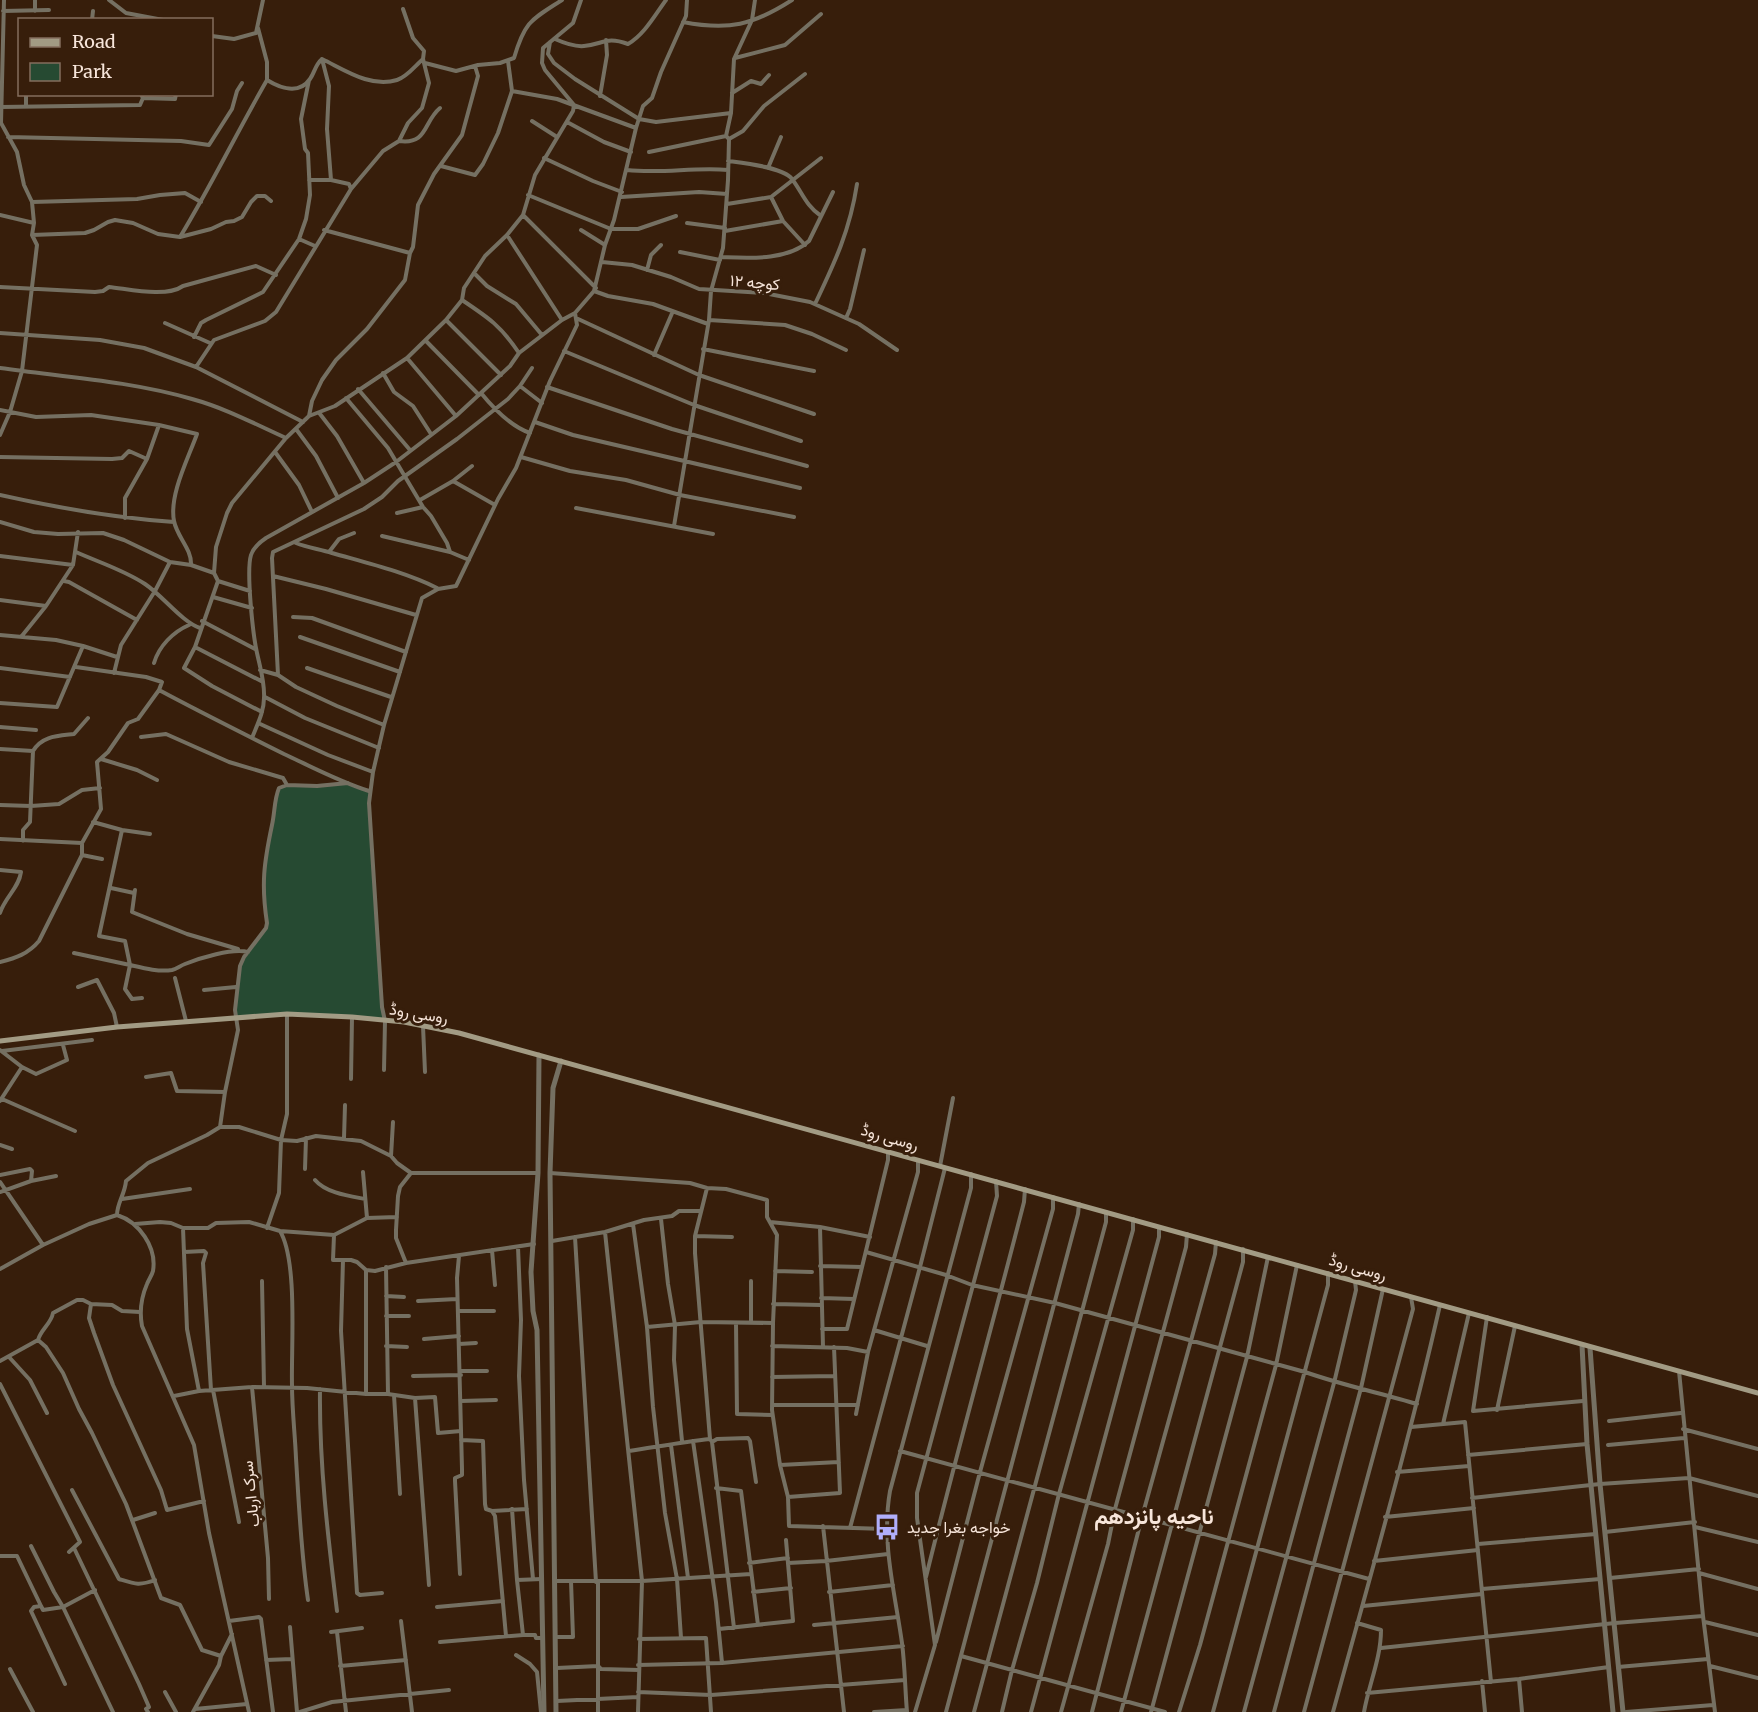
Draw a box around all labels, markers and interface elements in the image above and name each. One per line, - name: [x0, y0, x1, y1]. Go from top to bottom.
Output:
- legend: [18, 18, 213, 96]
- text: Road: [72, 30, 116, 53]
- text: Park: [72, 60, 113, 83]
- street label: کوچه ۱۲: [729, 270, 781, 296]
- street label: روسی روڈ: [388, 998, 450, 1028]
- street label: روسی روڈ: [859, 1119, 921, 1156]
- street label: روسی روڈ: [1327, 1249, 1389, 1286]
- street label: سرک ارباب: [237, 1460, 264, 1528]
- district label: ناحیه پانزدهم: [1094, 1502, 1214, 1532]
- bus stop icon: خواجه بغرا جدید: [872, 1512, 902, 1542]
- place label: خواجه بغرا جدید: [907, 1517, 1011, 1538]

